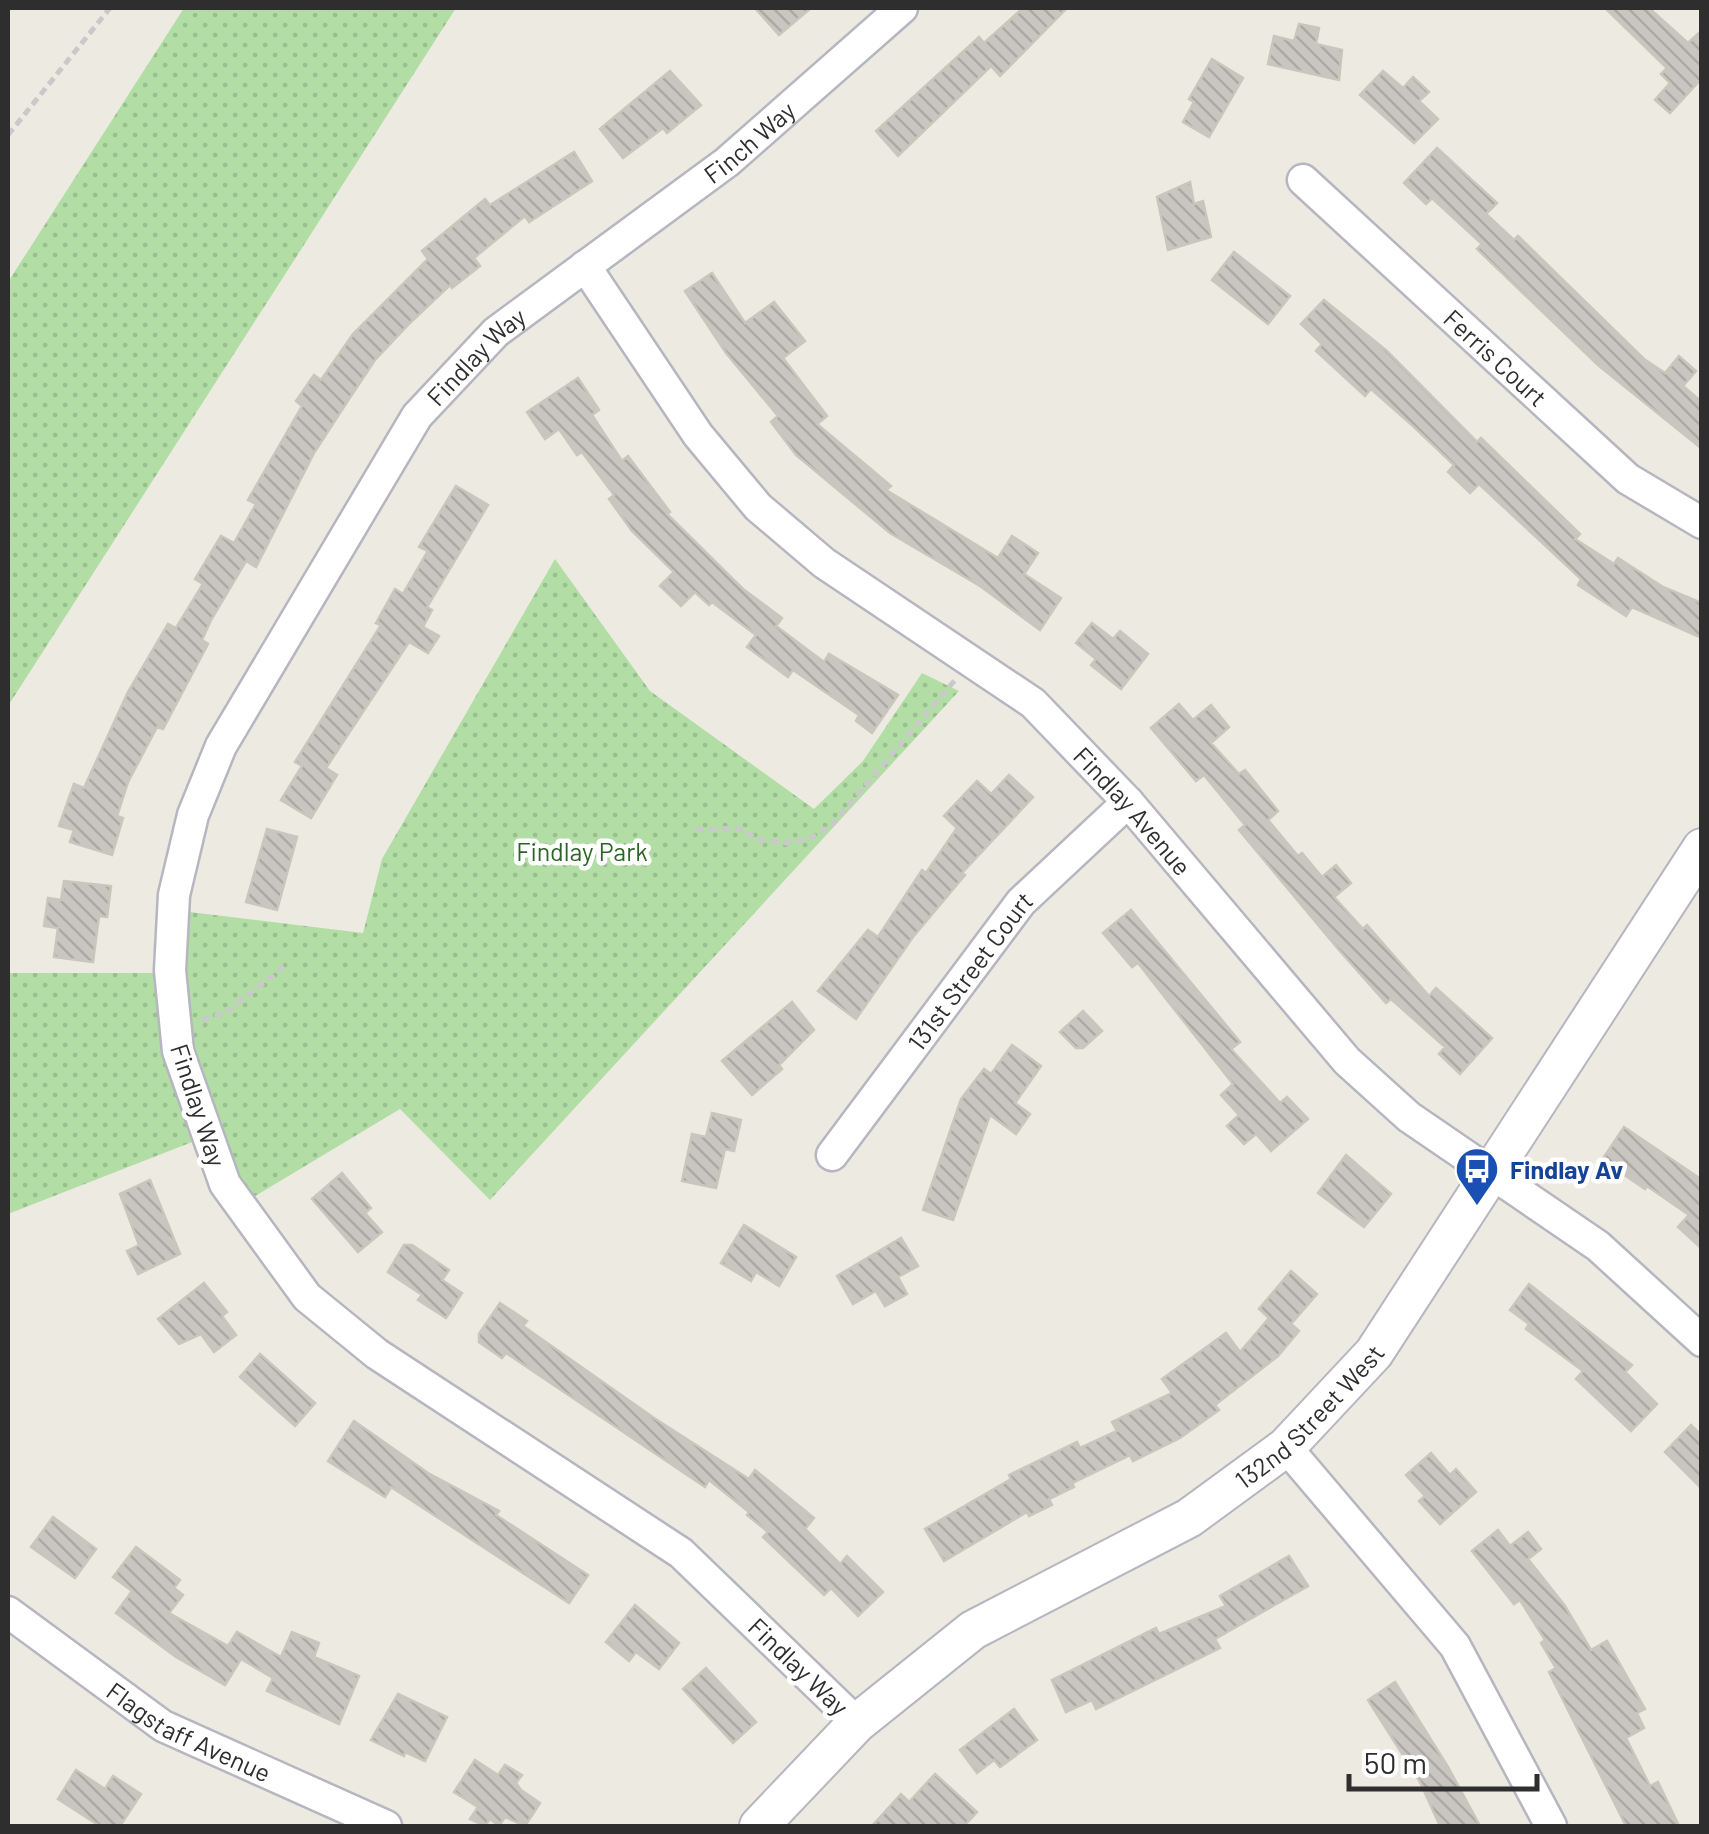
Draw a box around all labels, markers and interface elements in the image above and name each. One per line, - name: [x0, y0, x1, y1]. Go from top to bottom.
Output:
- street label: Finch Way: [698, 95, 801, 189]
- street label: Findlay Way: [420, 301, 531, 412]
- street label: Ferris Court: [1438, 303, 1553, 412]
- street label: Findlay Avenue: [1068, 740, 1198, 881]
- park label: Findlay Park: [516, 836, 648, 866]
- street label: 131st Street Court: [901, 885, 1038, 1056]
- street label: Findlay Way: [165, 1040, 233, 1170]
- bus stop icon: Findlay Av: [1454, 1146, 1500, 1207]
- place label: Findlay Av: [1510, 1154, 1623, 1184]
- street label: 132nd Street West: [1229, 1339, 1390, 1495]
- street label: Findlay Way: [743, 1611, 855, 1721]
- street label: Flagstaff Avenue: [101, 1675, 276, 1787]
- scale bar: [1349, 1729, 1536, 1791]
- text: 50 m: [1364, 1744, 1427, 1780]

